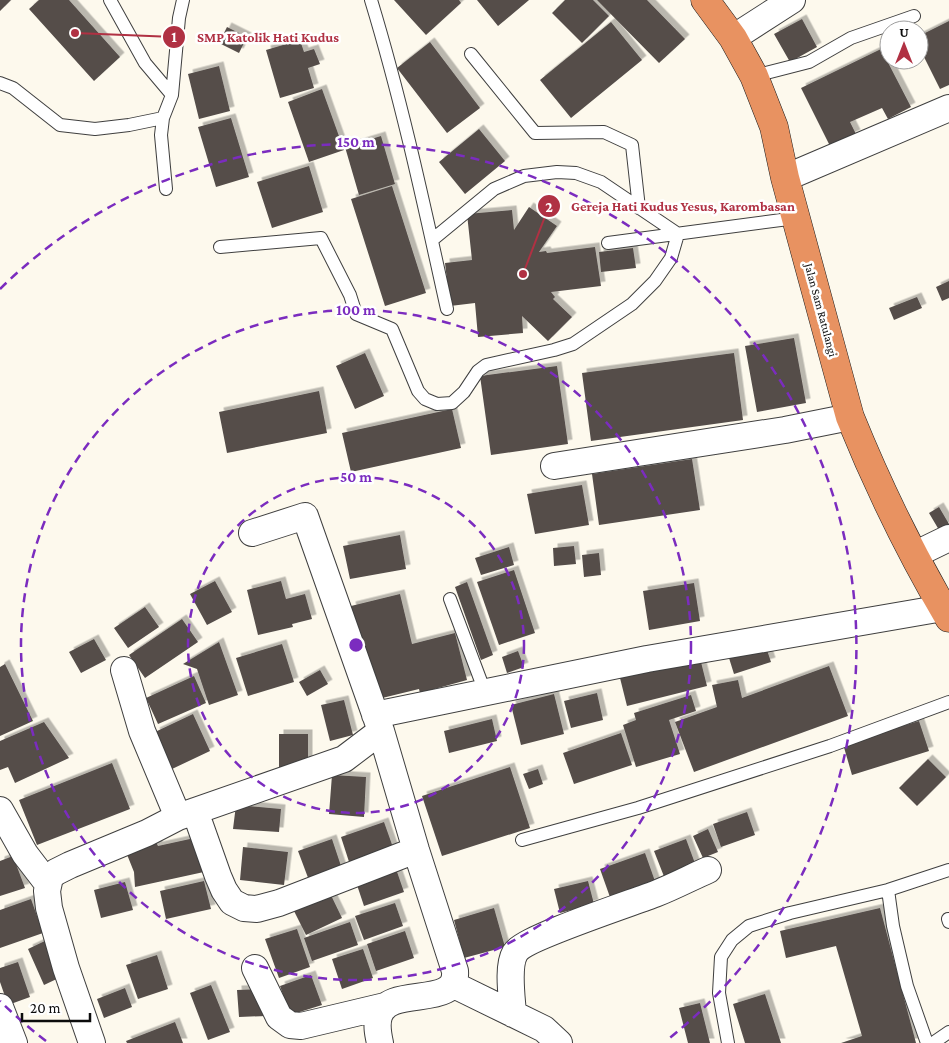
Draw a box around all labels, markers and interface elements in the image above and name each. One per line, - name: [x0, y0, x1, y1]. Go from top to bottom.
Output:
- north arrow: [879, 20, 929, 70]
- callout: SMP Katolik Hati Kudus: [162, 22, 349, 51]
- text: U: [899, 24, 909, 40]
- text: 1: [171, 29, 177, 45]
- text: SMP Katolik Hati Kudus: [197, 29, 339, 45]
- text: 150 m: [337, 134, 375, 150]
- callout: Gereja Hati Kudus Yesus, Karombasan: [536, 192, 805, 221]
- text: Gereja Hati Kudus Yesus, Karombasan: [571, 198, 795, 215]
- text: 2: [545, 199, 553, 215]
- street label: Jalan Sam Ratulangi: [802, 261, 840, 358]
- text: 100 m: [336, 302, 376, 318]
- text: 50 m: [340, 469, 372, 485]
- centre of rings: [347, 636, 365, 654]
- scale bar: [22, 990, 90, 1022]
- text: 20 m: [30, 1000, 61, 1016]

